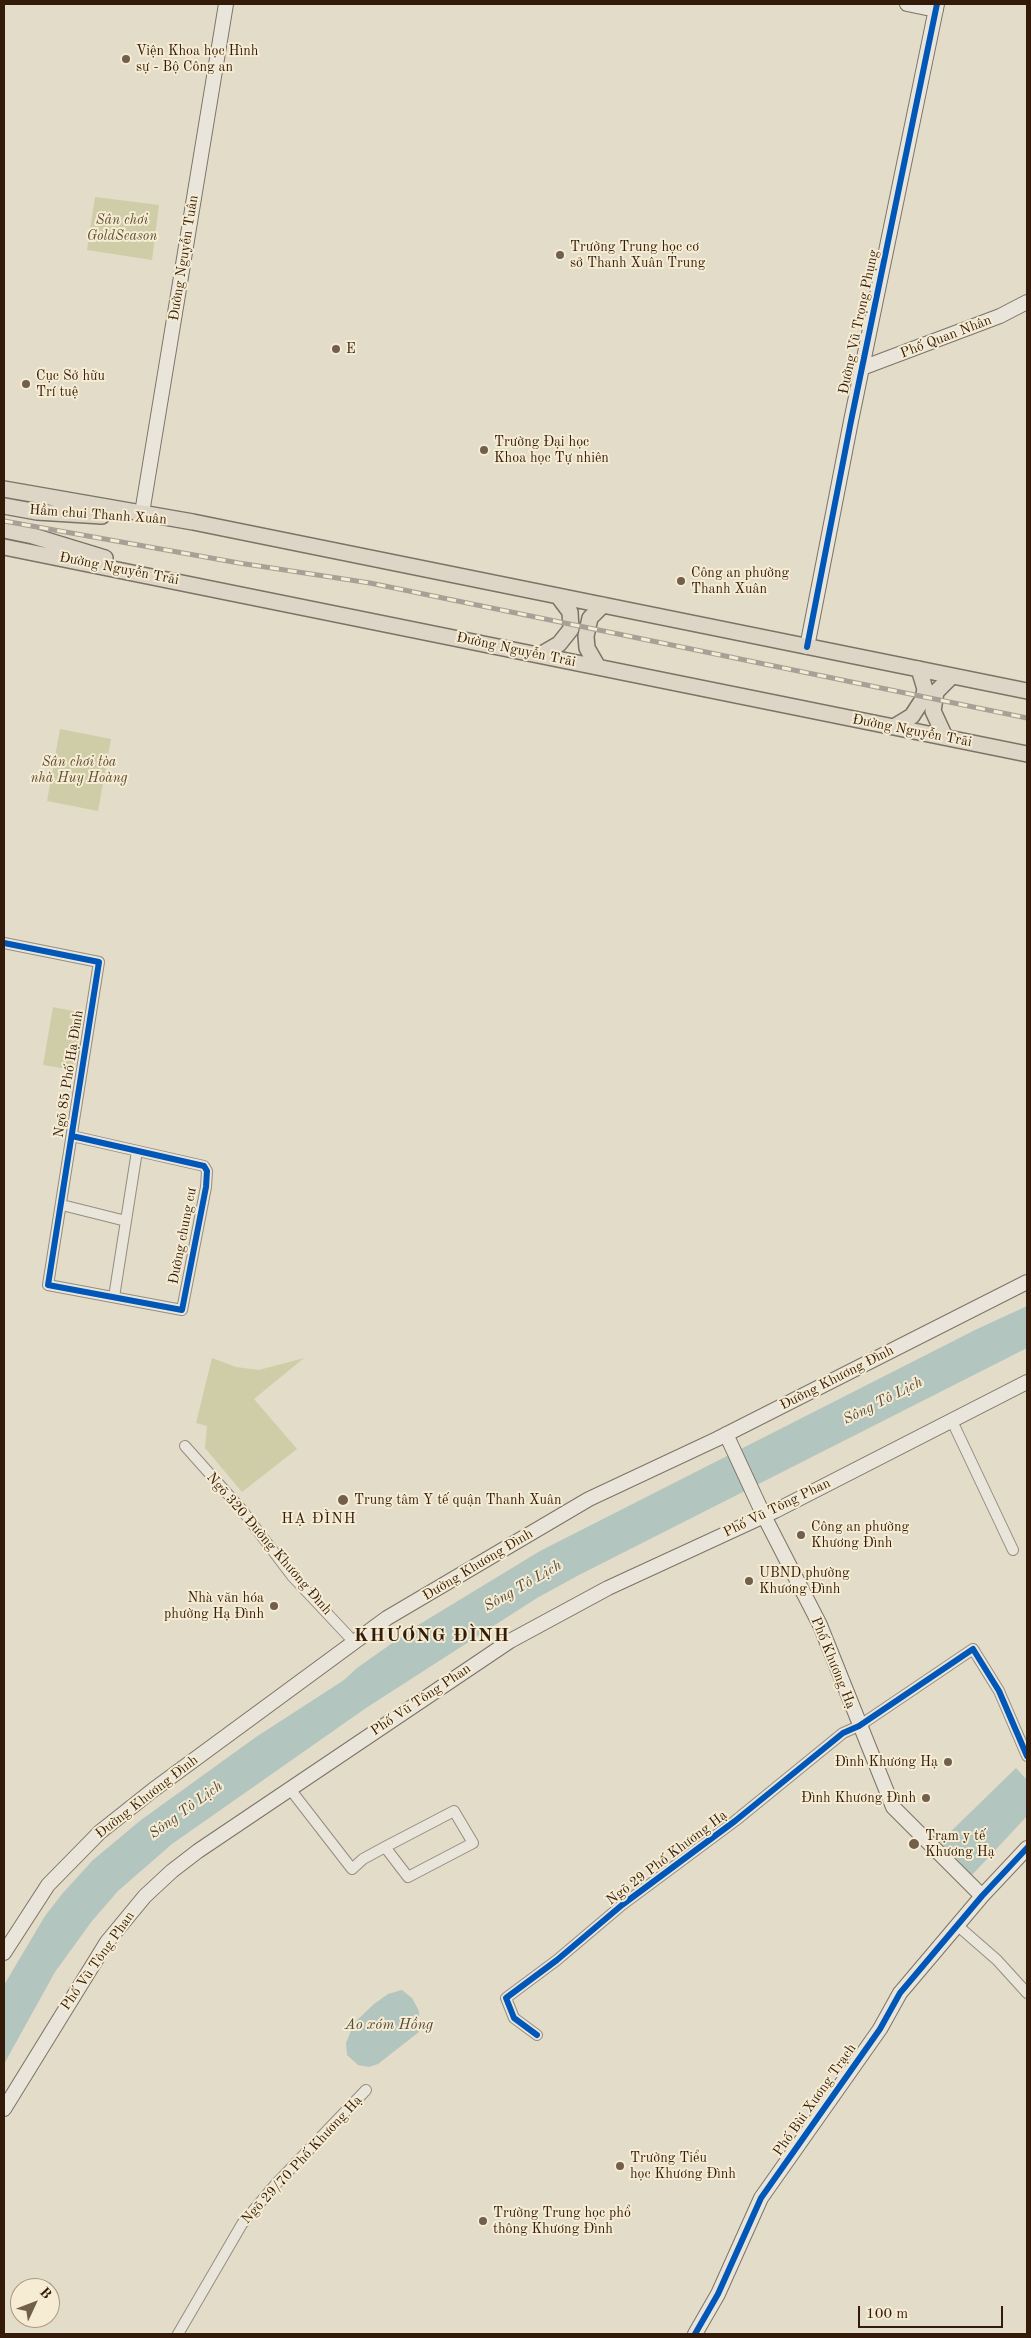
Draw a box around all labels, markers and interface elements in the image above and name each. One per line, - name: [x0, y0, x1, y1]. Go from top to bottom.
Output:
- place label: Viện Khoa học Hình sự - Bộ Công an: [136, 43, 258, 75]
- marker: Viện Khoa học Hình sự - Bộ Công an: [120, 53, 132, 65]
- street label: Đường Nguyễn Tuân: [166, 194, 202, 322]
- park label: Sân chơi GoldSeason: [87, 212, 157, 244]
- place label: Trường Trung học cơ sở Thanh Xuân Trung: [570, 239, 705, 272]
- street label: Đường Vũ Trọng Phụng: [835, 248, 883, 396]
- marker: Trường Trung học cơ sở Thanh Xuân Trung: [554, 249, 566, 261]
- street label: Phố Quan Nhân: [898, 312, 994, 362]
- place label: E: [346, 341, 356, 357]
- marker: E: [330, 343, 342, 355]
- place label: Cục Sở hữu Trí tuệ: [36, 368, 105, 401]
- marker: Cục Sở hữu Trí tuệ: [20, 378, 32, 390]
- place label: Trường Đại học Khoa học Tự nhiên: [494, 434, 609, 467]
- marker: Trường Đại học Khoa học Tự nhiên: [478, 444, 490, 456]
- street label: Hầm chui Thanh Xuân: [29, 502, 167, 528]
- street label: Đường Nguyễn Trãi: [58, 549, 180, 589]
- place label: Công an phường Thanh Xuân: [691, 565, 789, 598]
- marker: Công an phường Thanh Xuân: [675, 575, 687, 587]
- street label: Đường Nguyễn Trãi: [455, 629, 577, 671]
- street label: Đường Nguyễn Trãi: [851, 711, 973, 751]
- park label: Sân chơi tòa nhà Huy Hoàng: [31, 754, 127, 786]
- street label: Ngõ 85 Phố Hạ Đình: [51, 1009, 87, 1139]
- street label: Đường chung cư: [165, 1186, 201, 1286]
- street label: Đường Khương Đình: [777, 1342, 897, 1414]
- water label: Sông Tô Lịch: [840, 1373, 926, 1429]
- street label: Ngõ 320 Đường Khương Đình: [203, 1469, 335, 1619]
- street label: Phố Vũ Tông Phan: [721, 1475, 833, 1541]
- place label: Trung tâm Y tế quận Thanh Xuân: [354, 1492, 561, 1508]
- marker: Trung tâm Y tế quận Thanh Xuân: [336, 1493, 350, 1507]
- district label: HẠ ĐÌNH: [280, 1510, 358, 1528]
- place label: Công an phường Khương Đình: [811, 1519, 909, 1551]
- street label: Đường Khương Đình: [420, 1525, 536, 1605]
- marker: Công an phường Khương Đình: [795, 1529, 807, 1541]
- water label: Sông Tô Lịch: [481, 1556, 565, 1616]
- place label: UBND phường Khương Đình: [759, 1565, 850, 1598]
- marker: UBND phường Khương Đình: [743, 1575, 755, 1587]
- place label: Nhà văn hóa phường Hạ Đình: [164, 1590, 264, 1622]
- marker: Nhà văn hóa phường Hạ Đình: [268, 1600, 280, 1612]
- street label: Phố Khương Hạ: [807, 1615, 859, 1711]
- district label: KHƯƠNG ĐÌNH: [352, 1625, 512, 1647]
- street label: Phố Vũ Tông Phan: [368, 1660, 474, 1740]
- street label: Đường Khương Đình: [92, 1752, 202, 1842]
- place label: Đình Khương Hạ: [835, 1754, 938, 1770]
- marker: Đình Khương Hạ: [942, 1756, 954, 1768]
- water label: Sông Tô Lịch: [146, 1777, 226, 1843]
- place label: Đình Khương Đình: [801, 1790, 916, 1806]
- marker: Đình Khương Đình: [920, 1792, 932, 1804]
- street label: Ngõ 29 Phố Khương Hạ: [603, 1807, 731, 1909]
- place label: Trạm y tế Khương Hạ: [925, 1828, 995, 1860]
- marker: Trạm y tế Khương Hạ: [907, 1837, 921, 1851]
- street label: Phố Vũ Tông Phan: [58, 1908, 138, 2014]
- water label: Ao xóm Hồng: [345, 2016, 433, 2034]
- street label: Phố Bùi Xương Trạch: [770, 2041, 860, 2159]
- street label: Ngõ 29/70 Phố Khương Hạ: [238, 2092, 366, 2228]
- place label: Trường Tiểu học Khương Đình: [630, 2150, 736, 2182]
- marker: Trường Tiểu học Khương Đình: [614, 2160, 626, 2172]
- place label: Trường Trung học phổ thông Khương Đình: [493, 2205, 631, 2238]
- marker: Trường Trung học phổ thông Khương Đình: [477, 2215, 489, 2227]
- north arrow: [10, 2278, 60, 2328]
- text: B: [37, 2285, 54, 2302]
- scale bar: [861, 2296, 1006, 2328]
- text: 100 m: [866, 2307, 908, 2322]

